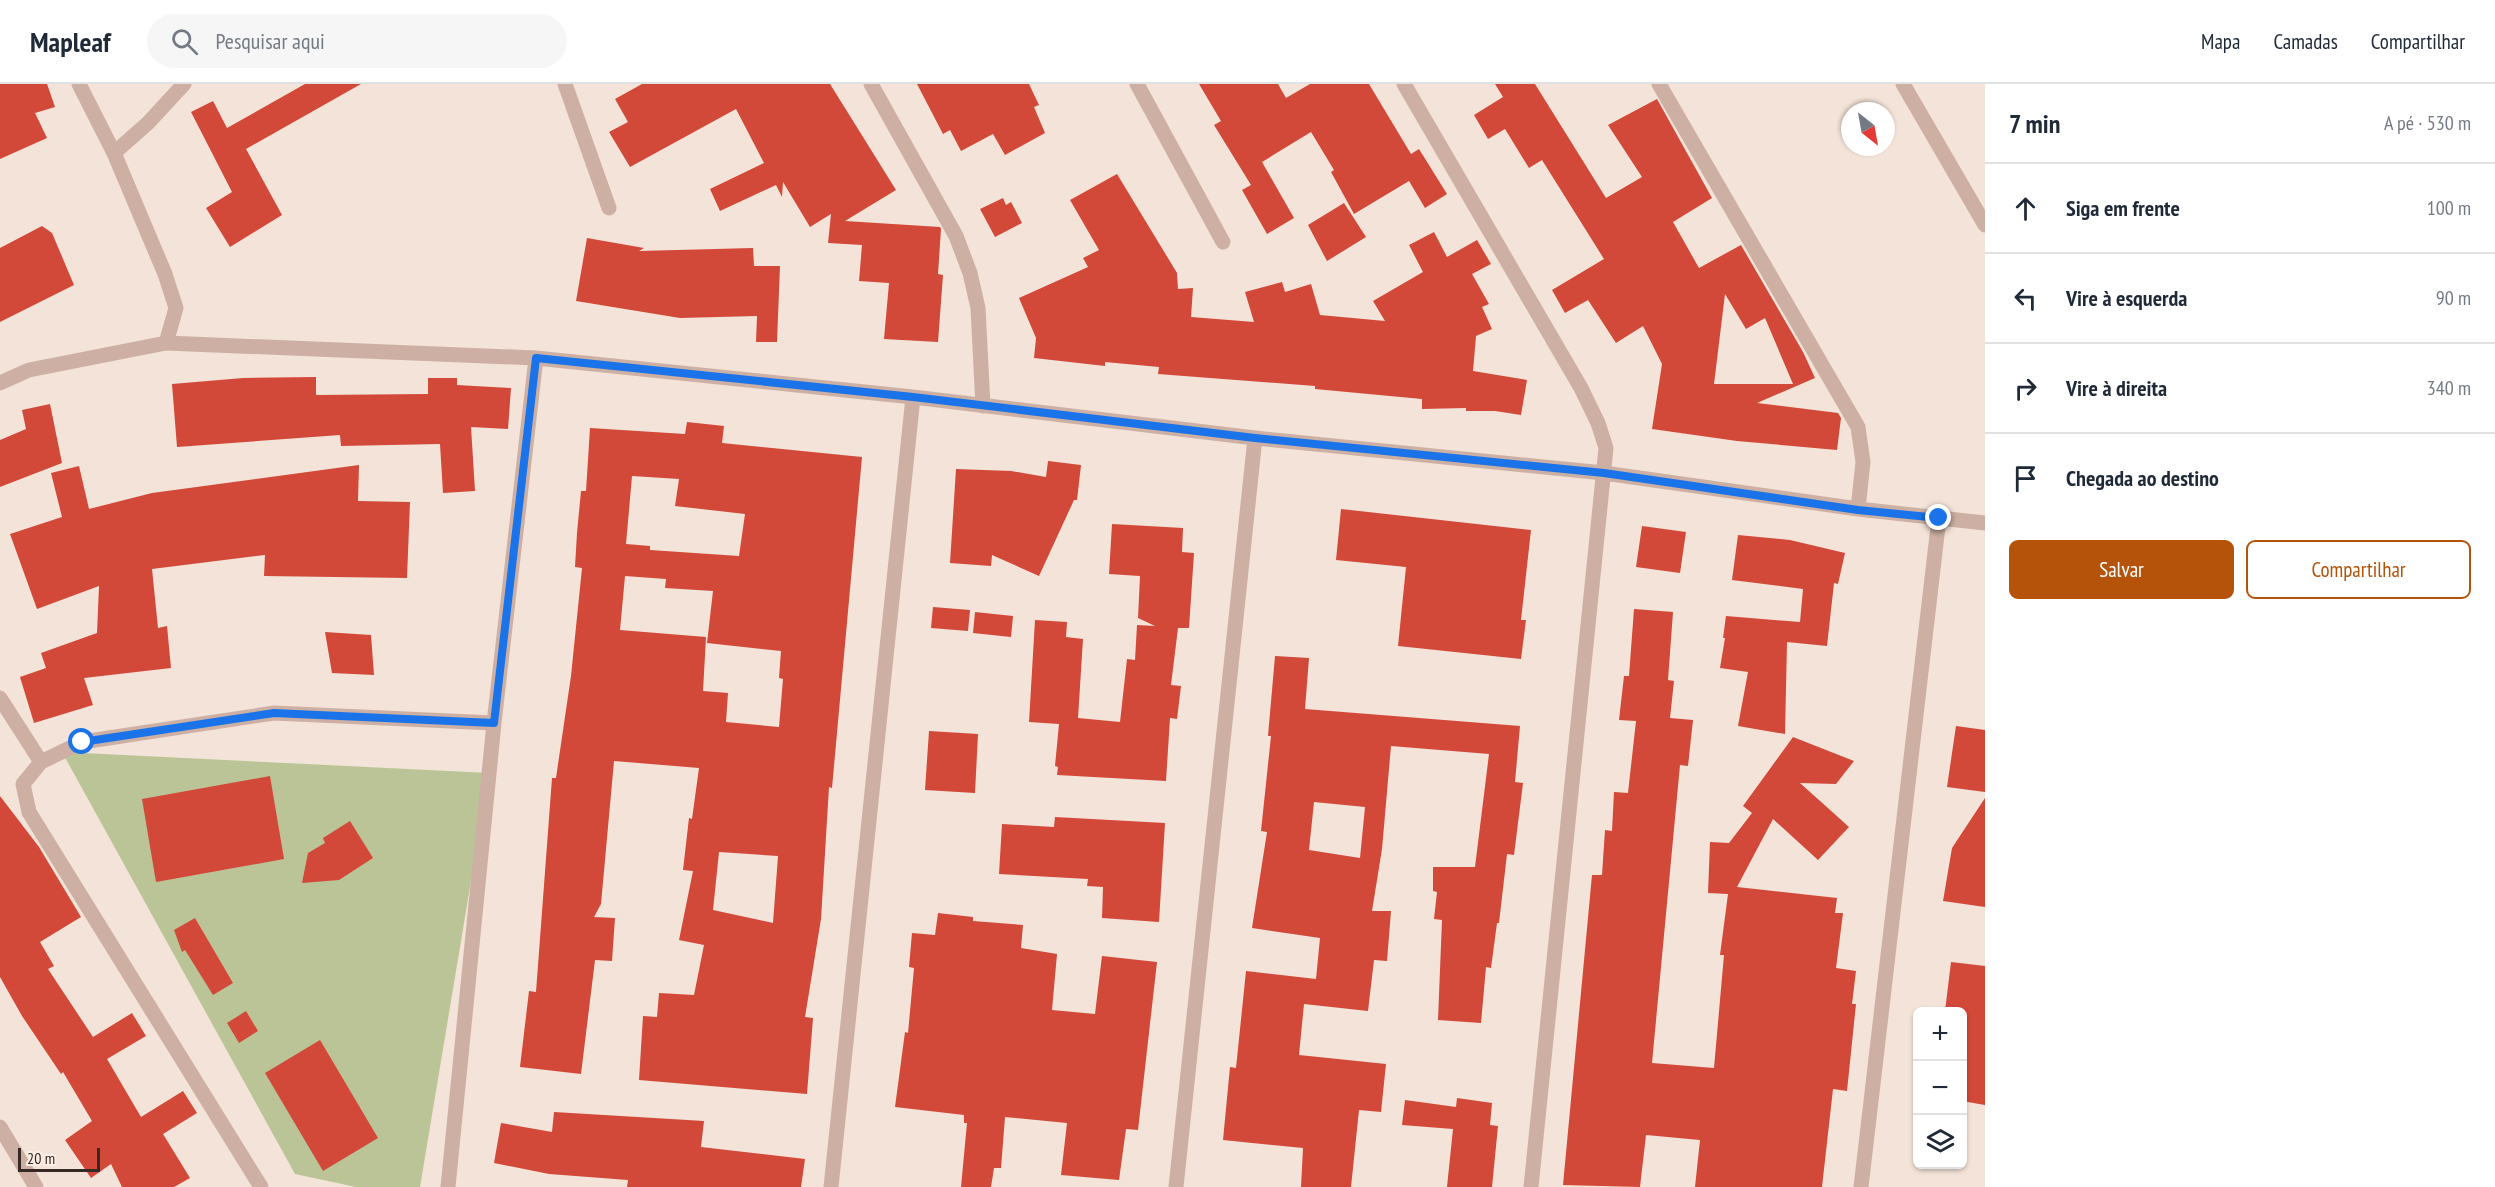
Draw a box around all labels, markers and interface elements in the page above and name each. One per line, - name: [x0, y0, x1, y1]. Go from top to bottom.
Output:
- search box: [147, 14, 567, 68]
- text: Mapleaf: [30, 23, 111, 60]
- icon: search: [168, 25, 201, 58]
- text: Pesquisar aqui: [216, 27, 325, 55]
- text: Mapa: [2201, 28, 2240, 55]
- text: Camadas: [2273, 28, 2338, 55]
- text: Compartilhar: [2371, 28, 2465, 55]
- north arrow: [1841, 102, 1895, 156]
- text: 7 min: [2009, 107, 2060, 140]
- text: A pé · 530 m: [2384, 110, 2471, 136]
- icon: ahead: [2009, 192, 2042, 225]
- text: Siga em frente: [2066, 194, 2180, 222]
- text: 100 m: [2427, 195, 2471, 221]
- icon: left: [2009, 282, 2042, 315]
- text: Vire à esquerda: [2066, 284, 2187, 312]
- text: 90 m: [2436, 285, 2471, 311]
- icon: right: [2009, 372, 2042, 405]
- text: Vire à direita: [2066, 374, 2167, 402]
- text: 340 m: [2427, 375, 2471, 401]
- icon: arrive: [2009, 462, 2042, 495]
- text: Chegada ao destino: [2066, 464, 2219, 492]
- route end: [1925, 504, 1951, 530]
- button: Salvar: [2009, 540, 2234, 599]
- button: Compartilhar: [2246, 540, 2471, 599]
- route start: [68, 728, 94, 754]
- map controls: [1913, 1007, 1967, 1169]
- button: +: [1913, 1007, 1967, 1061]
- button: −: [1913, 1061, 1967, 1115]
- button: layers: [1913, 1115, 1967, 1169]
- scale bar: [18, 1145, 100, 1172]
- text: 20 m: [27, 1148, 55, 1168]

